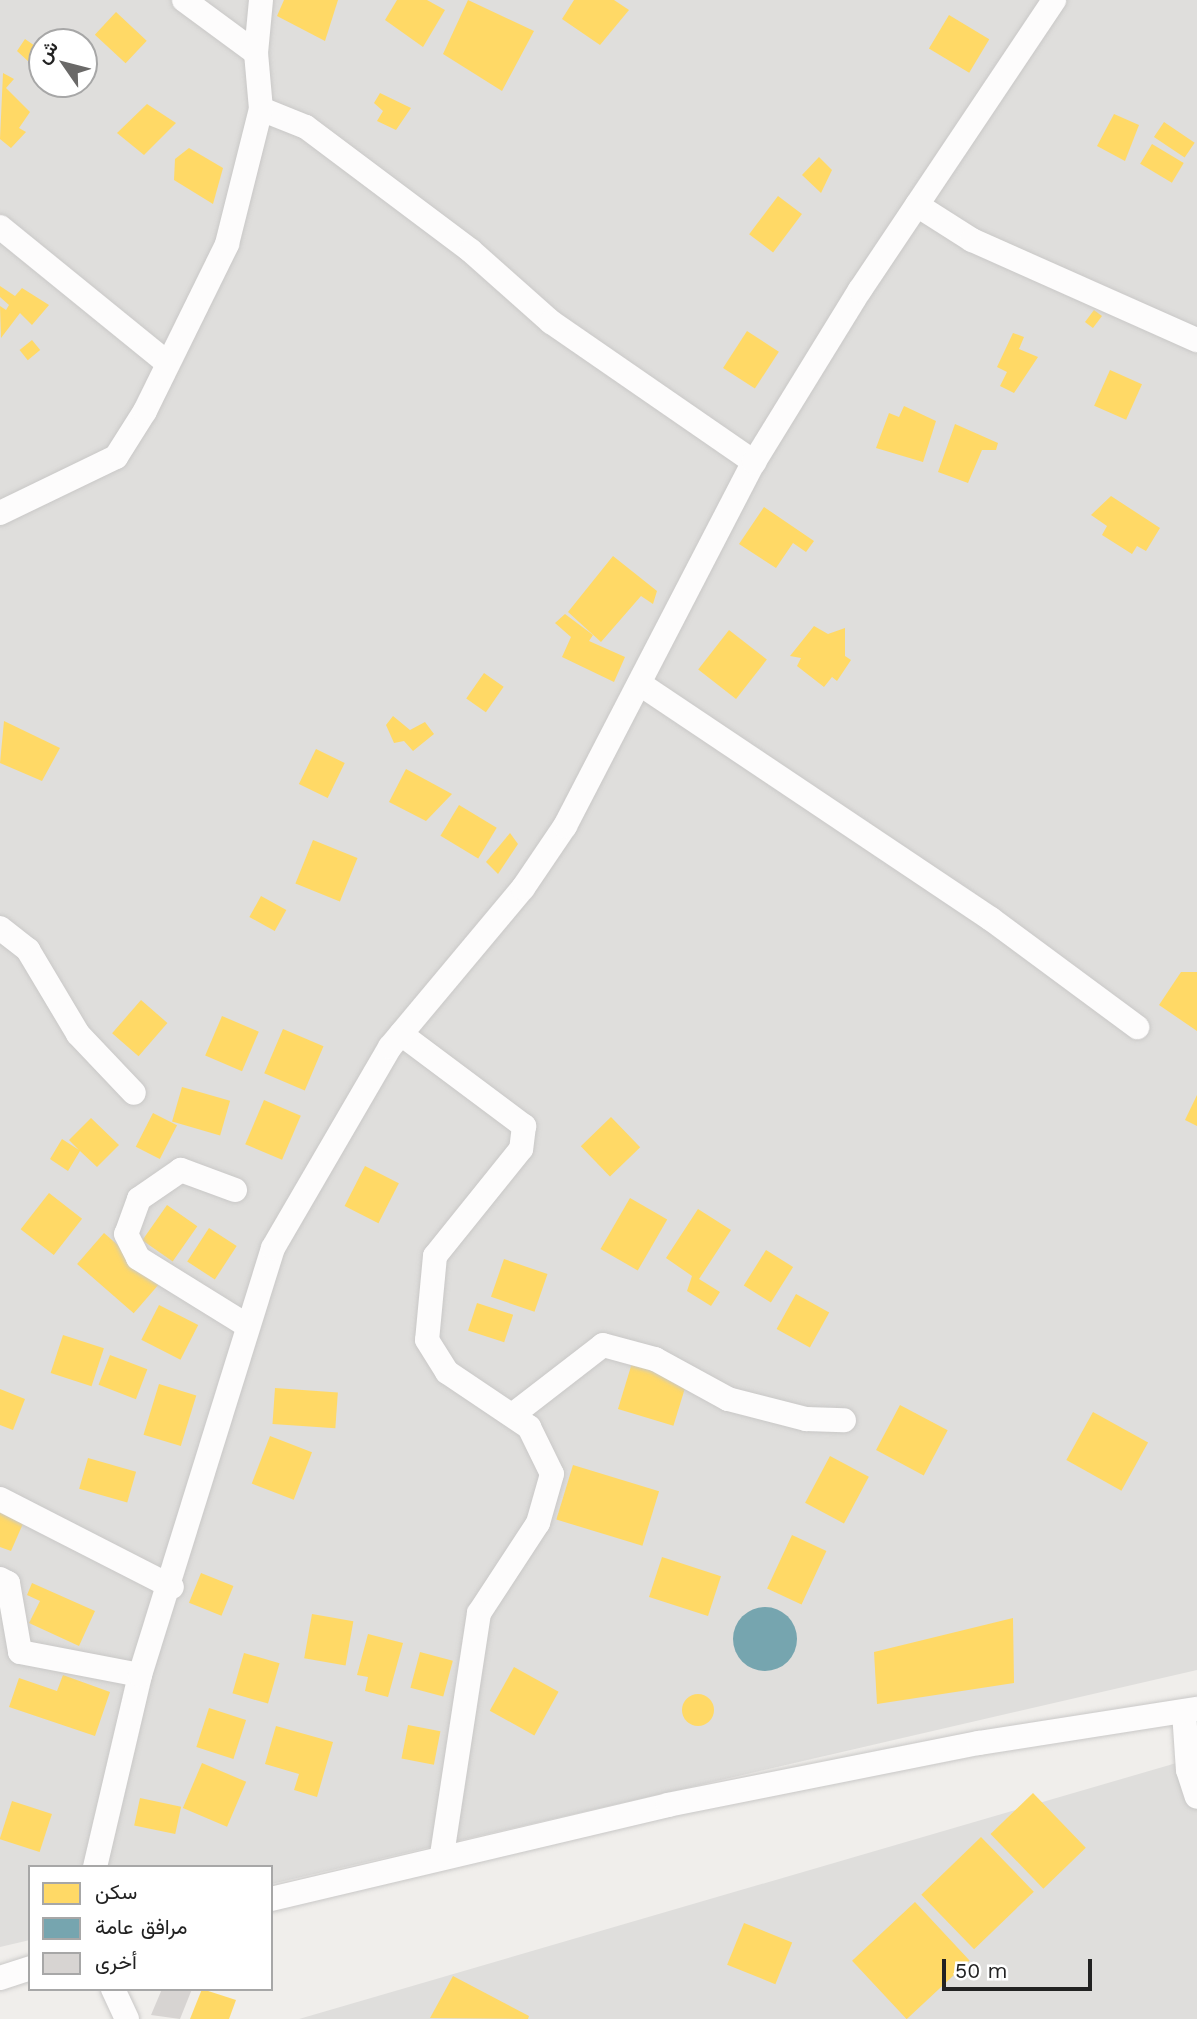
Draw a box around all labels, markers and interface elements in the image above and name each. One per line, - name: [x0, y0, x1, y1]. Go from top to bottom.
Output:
- north arrow: [28, 28, 98, 98]
- text: ش: [31, 36, 63, 68]
- legend: [28, 1865, 273, 1991]
- text: سكن: [95, 1879, 137, 1904]
- text: مرافق عامة: [95, 1914, 187, 1939]
- scale bar: [945, 1946, 1096, 1990]
- text: أخرى: [95, 1949, 137, 1974]
- text: 50 m: [955, 1958, 1007, 1983]

